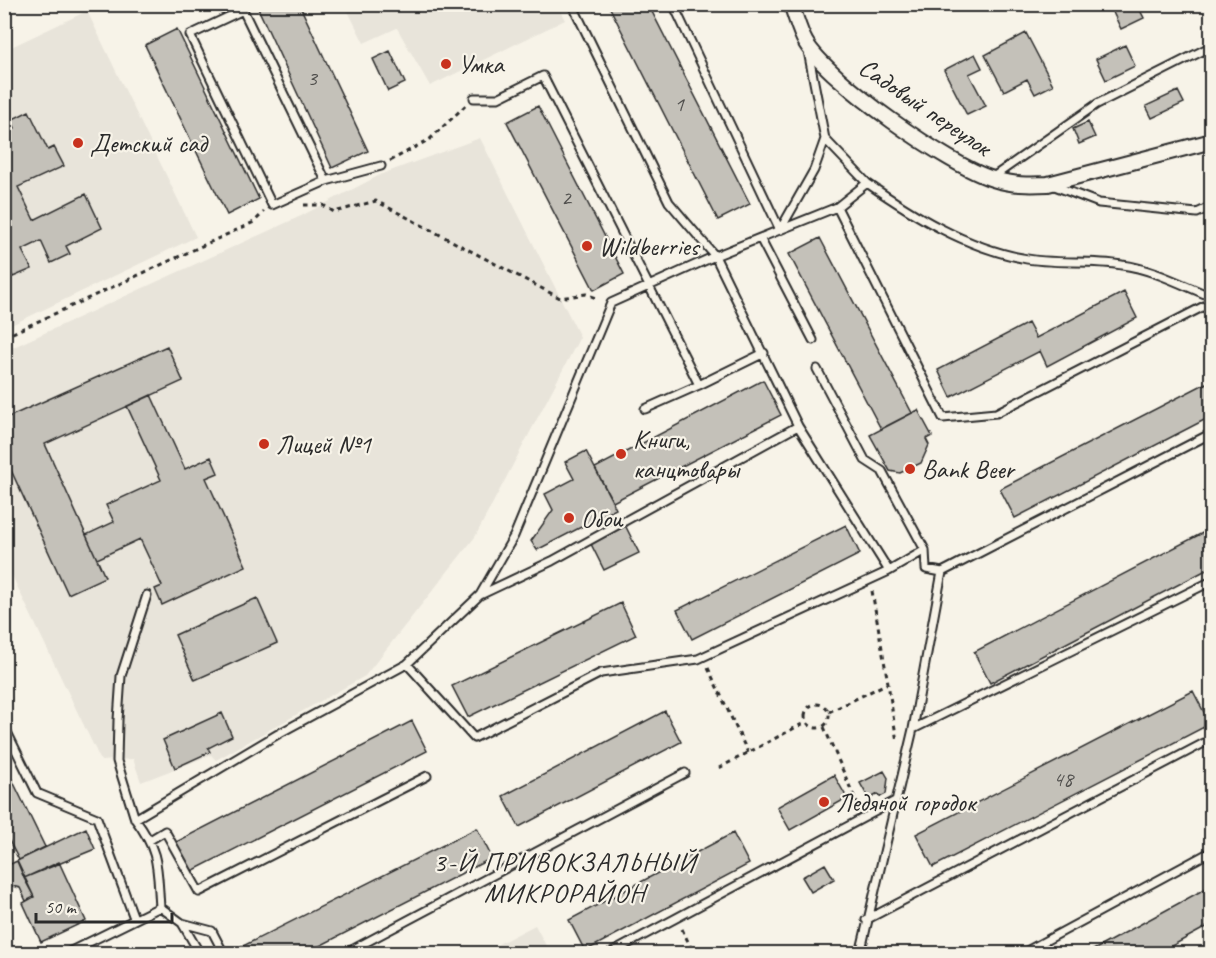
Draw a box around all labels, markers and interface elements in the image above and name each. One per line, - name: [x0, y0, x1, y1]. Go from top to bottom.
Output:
- place label: Умка: [458, 48, 505, 81]
- street label: Садовый переулок: [852, 51, 1000, 165]
- marker: Умка: [439, 57, 453, 71]
- house number: 3: [307, 64, 319, 92]
- house number: 1: [674, 90, 685, 118]
- place label: Детский сад: [90, 127, 209, 160]
- marker: Детский сад: [71, 136, 85, 150]
- house number: 2: [561, 184, 573, 212]
- place label: Wildberries: [599, 230, 701, 263]
- marker: Wildberries: [580, 239, 594, 253]
- place label: Книги, канцтовары: [633, 423, 741, 486]
- place label: Лицей №1: [276, 428, 372, 461]
- marker: Лицей №1: [257, 437, 271, 451]
- marker: Книги, канцтовары: [614, 447, 628, 461]
- place label: Bank Beer: [922, 453, 1017, 486]
- marker: Bank Beer: [903, 462, 917, 476]
- place label: Обои: [581, 502, 624, 535]
- marker: Обои: [562, 511, 576, 525]
- house number: 48: [1053, 765, 1075, 793]
- place label: Ледяной городок: [836, 786, 978, 819]
- marker: Ледяной городок: [817, 795, 831, 809]
- district label: 3-Й ПРИВОКЗАЛЬНЫЙ МИКРОРАЙОН: [433, 845, 699, 910]
- scale bar: [36, 886, 172, 924]
- text: 50 m: [45, 896, 78, 918]

